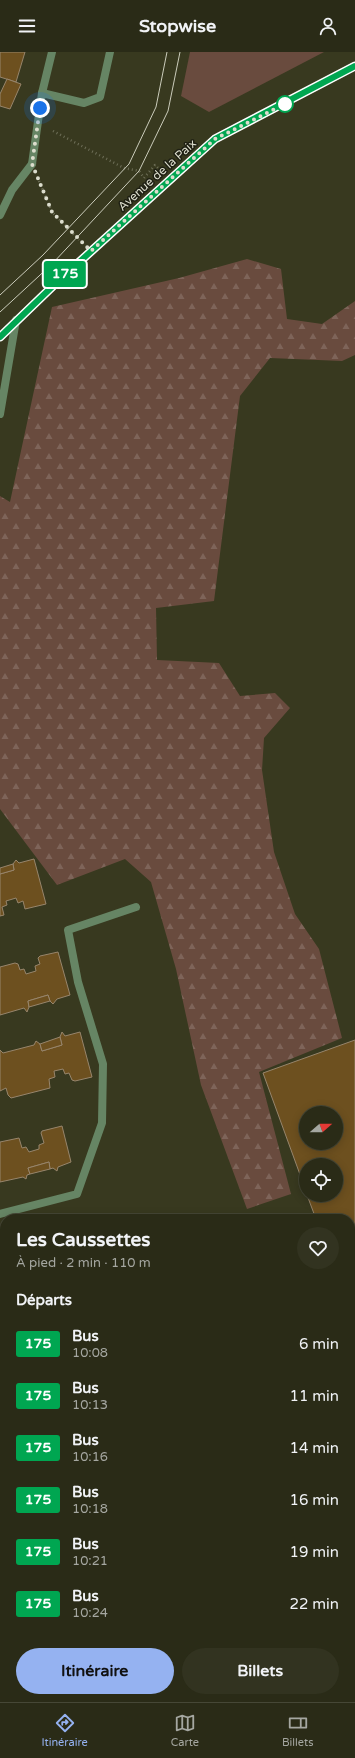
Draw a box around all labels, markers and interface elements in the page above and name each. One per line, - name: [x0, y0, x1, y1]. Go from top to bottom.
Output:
- icon: menu: [16, 15, 38, 37]
- text: Stopwise: [139, 15, 216, 37]
- icon: person: [317, 15, 339, 37]
- unlabelled marker: [276, 95, 294, 113]
- your location: [30, 98, 50, 118]
- street label: Avenue de la Paix: [115, 136, 199, 214]
- line badge: 175: [42, 261, 88, 287]
- text: 175: [52, 265, 78, 282]
- north arrow: [299, 1106, 343, 1150]
- map controls: [299, 1106, 343, 1202]
- button: locate: [299, 1158, 343, 1202]
- button: heart: [297, 1227, 339, 1269]
- text: Les Caussettes: [16, 1229, 150, 1251]
- text: À pied · 2 min · 110 m: [16, 1255, 151, 1271]
- text: Départs: [16, 1291, 72, 1309]
- text: Bus: [72, 1327, 99, 1345]
- text: 175: [25, 1335, 51, 1352]
- text: 6 min: [299, 1335, 339, 1353]
- text: 10:08: [72, 1345, 108, 1361]
- text: Bus: [72, 1379, 99, 1397]
- text: 175: [25, 1387, 51, 1404]
- text: 11 min: [290, 1387, 339, 1405]
- text: 10:13: [72, 1397, 108, 1413]
- text: Bus: [72, 1431, 99, 1449]
- text: 175: [25, 1439, 51, 1456]
- text: 14 min: [290, 1439, 339, 1457]
- text: 10:16: [72, 1449, 108, 1465]
- text: Bus: [72, 1483, 99, 1501]
- text: 175: [25, 1491, 51, 1508]
- text: 16 min: [290, 1491, 339, 1509]
- text: 10:18: [72, 1501, 108, 1517]
- text: Bus: [72, 1535, 99, 1553]
- text: 175: [25, 1543, 51, 1560]
- text: 19 min: [290, 1543, 339, 1561]
- text: 10:21: [72, 1553, 108, 1569]
- text: Bus: [72, 1587, 99, 1605]
- text: 175: [25, 1595, 51, 1612]
- text: 22 min: [290, 1595, 339, 1613]
- text: 10:24: [72, 1605, 108, 1621]
- button: Itinéraire: [16, 1648, 174, 1694]
- button: Billets: [182, 1648, 339, 1694]
- tab: Itinéraire: [41, 1712, 88, 1749]
- tab: Carte: [171, 1712, 199, 1749]
- tab: Billets: [282, 1712, 314, 1749]

